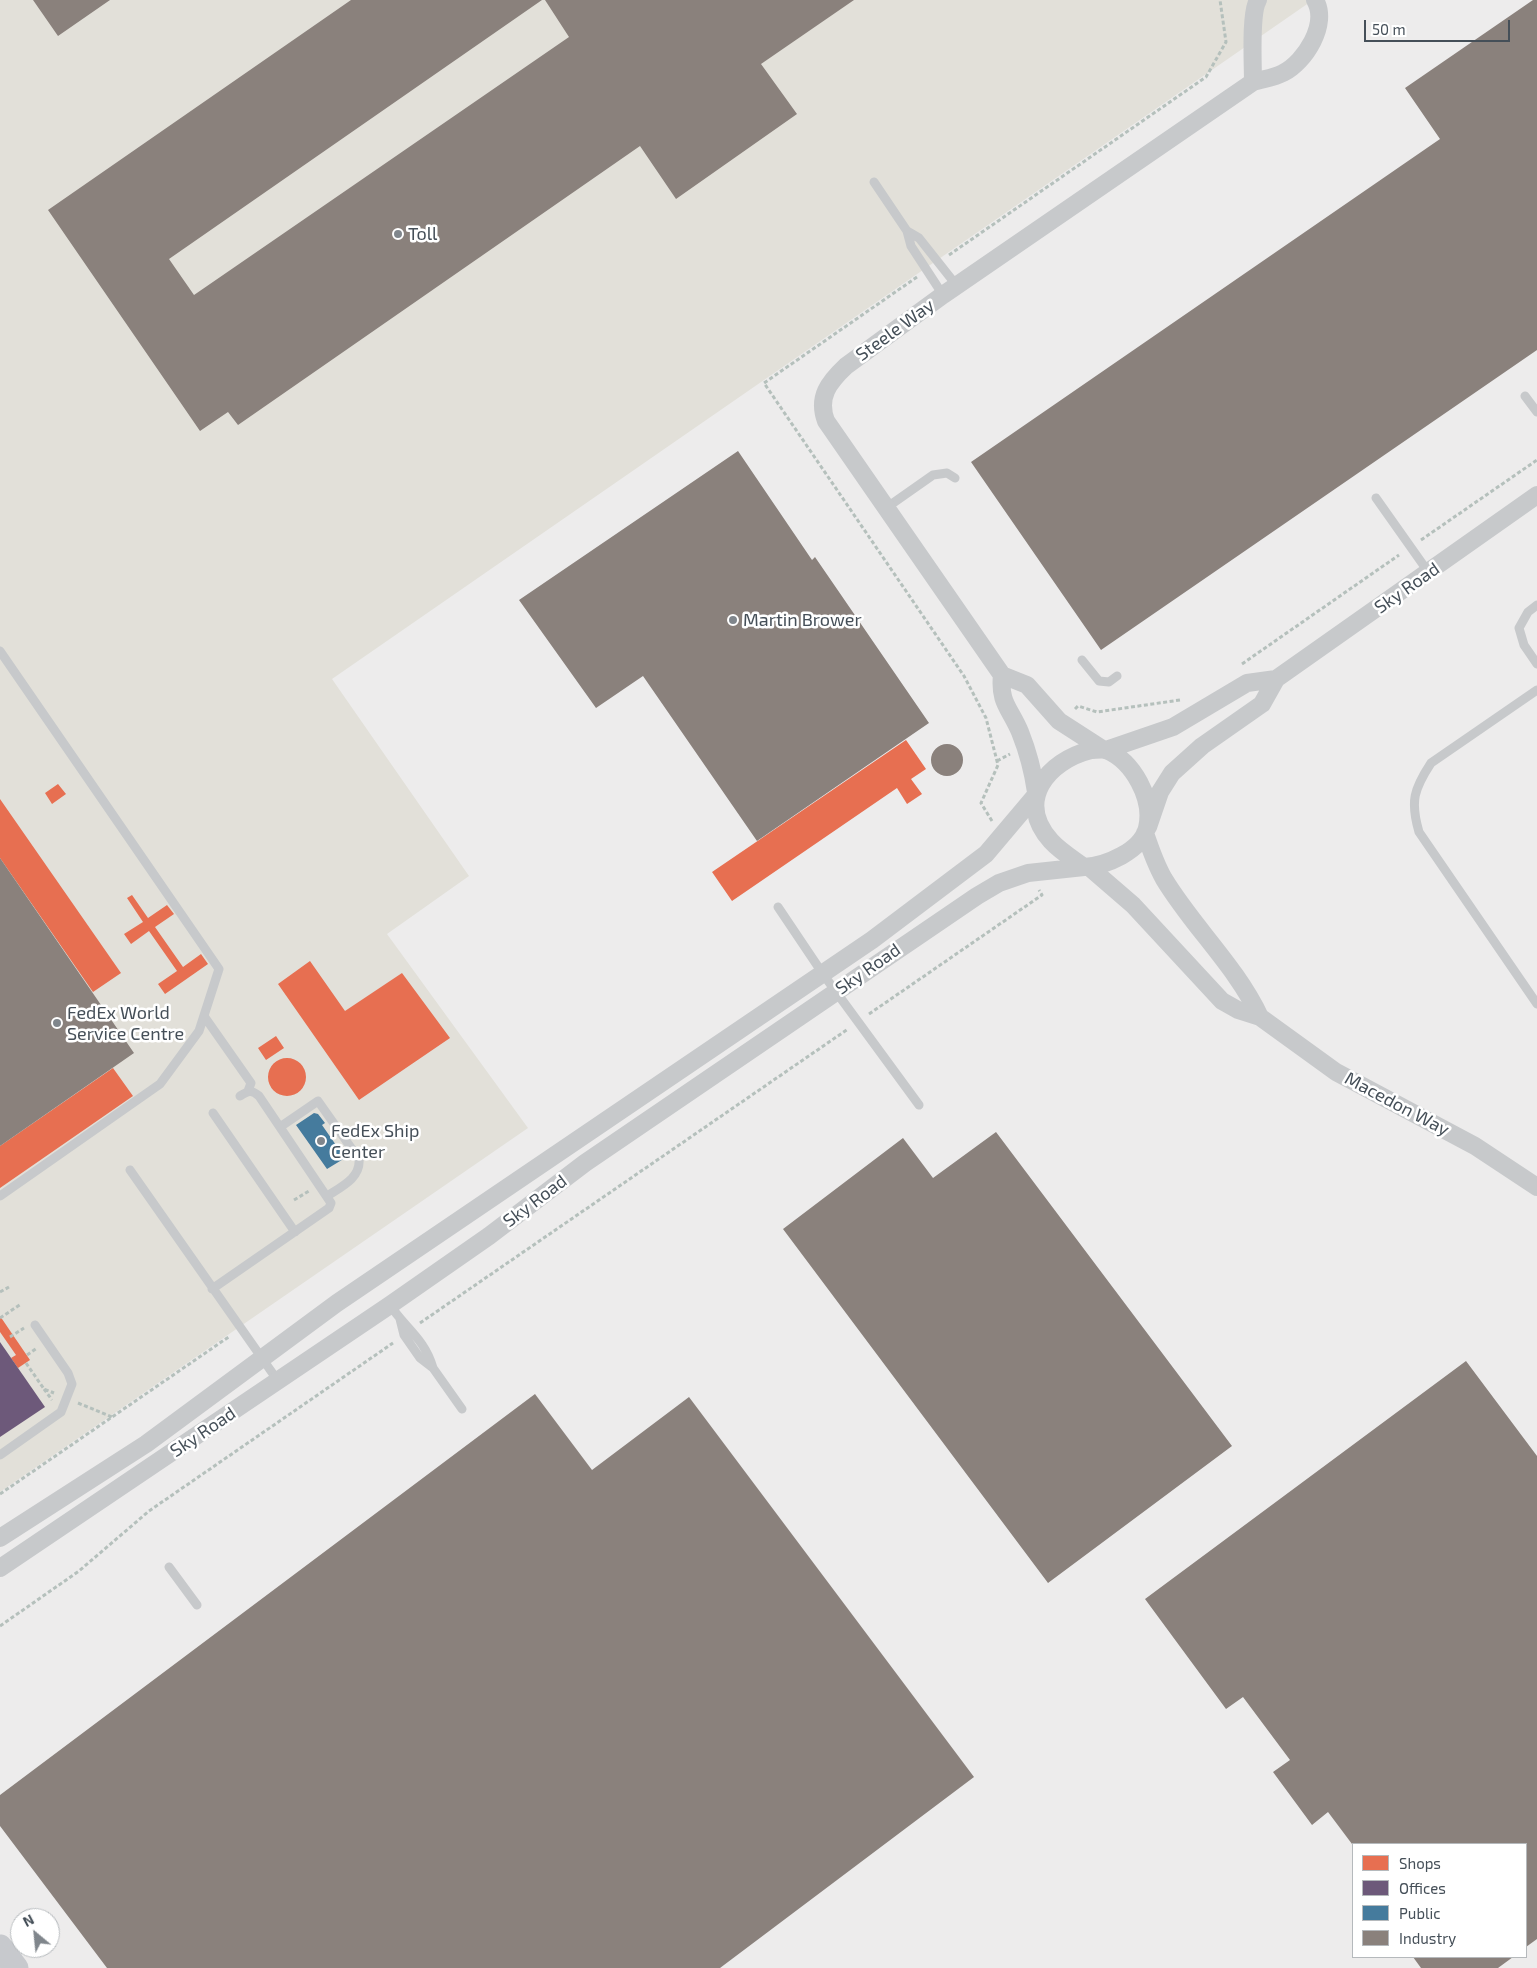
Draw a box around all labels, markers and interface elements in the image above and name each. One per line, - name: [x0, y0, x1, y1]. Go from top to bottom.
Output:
- scale bar: [1367, 10, 1513, 42]
- text: 50 m: [1372, 20, 1406, 38]
- place label: Toll: [408, 223, 437, 245]
- marker: Toll: [392, 228, 404, 240]
- street label: Steele Way: [852, 294, 938, 366]
- street label: Sky Road: [1370, 558, 1444, 618]
- place label: Martin Brower: [743, 609, 862, 631]
- marker: Martin Brower: [727, 614, 739, 626]
- street label: Sky Road: [831, 939, 905, 999]
- place label: FedEx World Service Centre: [67, 1002, 184, 1044]
- marker: FedEx World Service Centre: [51, 1017, 63, 1029]
- street label: Macedon Way: [1341, 1067, 1453, 1141]
- place label: FedEx Ship Center: [331, 1120, 419, 1162]
- marker: FedEx Ship Center: [315, 1135, 327, 1147]
- street label: Sky Road: [499, 1170, 571, 1232]
- street label: Sky Road: [166, 1402, 240, 1462]
- legend: [1352, 1843, 1527, 1958]
- text: Shops: [1399, 1854, 1441, 1872]
- text: Offices: [1399, 1879, 1446, 1897]
- text: Public: [1399, 1904, 1440, 1922]
- north arrow: [10, 1908, 60, 1958]
- text: N: [20, 1910, 37, 1930]
- text: Industry: [1399, 1929, 1456, 1947]

